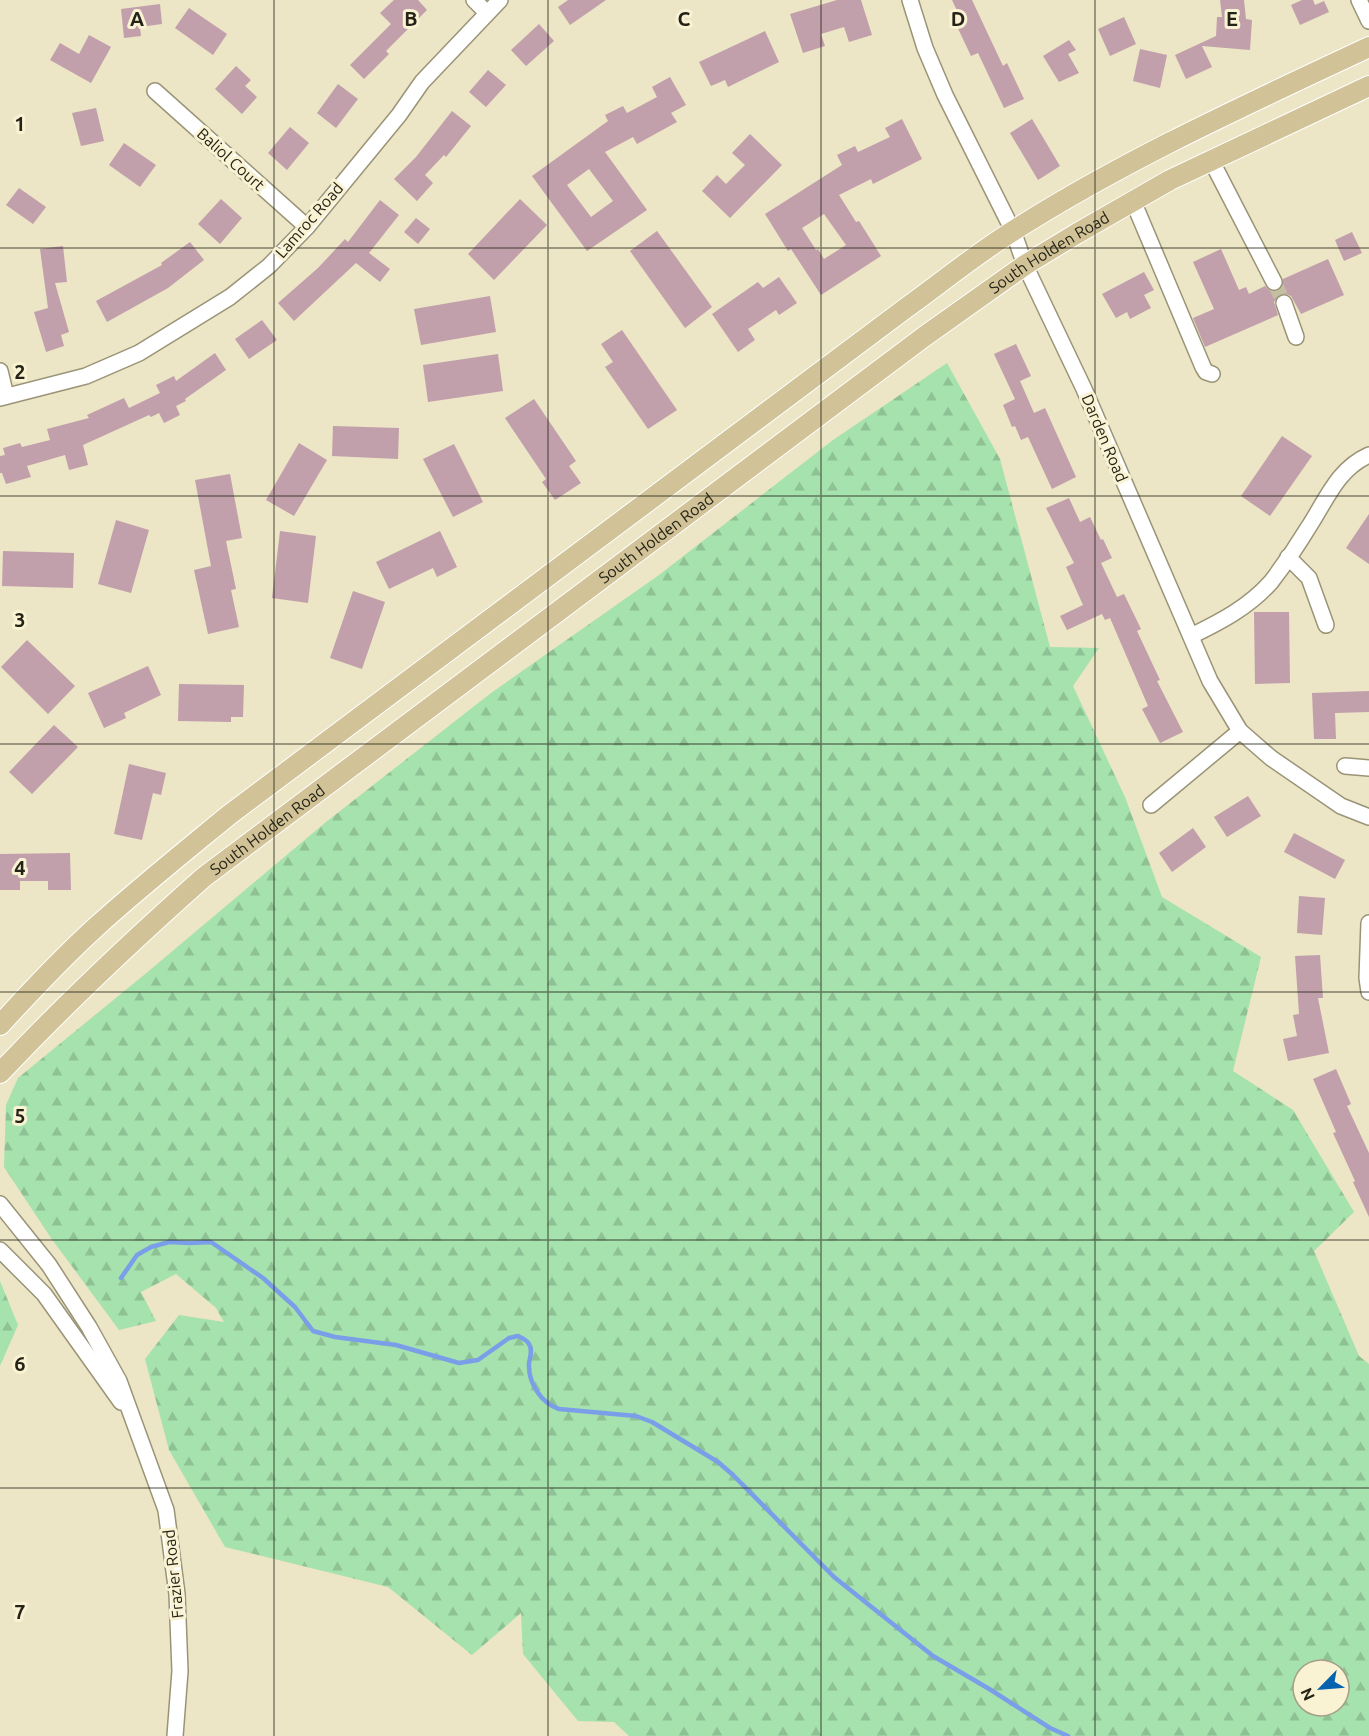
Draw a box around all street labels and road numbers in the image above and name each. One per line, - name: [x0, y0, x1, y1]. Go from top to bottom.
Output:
- street label: Baliol Court: [194, 124, 269, 194]
- street label: Lamroc Road: [272, 179, 346, 261]
- street label: South Holden Road: [985, 208, 1112, 297]
- street label: Darden Road: [1078, 391, 1132, 485]
- street label: South Holden Road: [595, 489, 717, 587]
- street label: South Holden Road: [206, 781, 328, 878]
- street label: Frazier Road: [159, 1529, 187, 1619]

